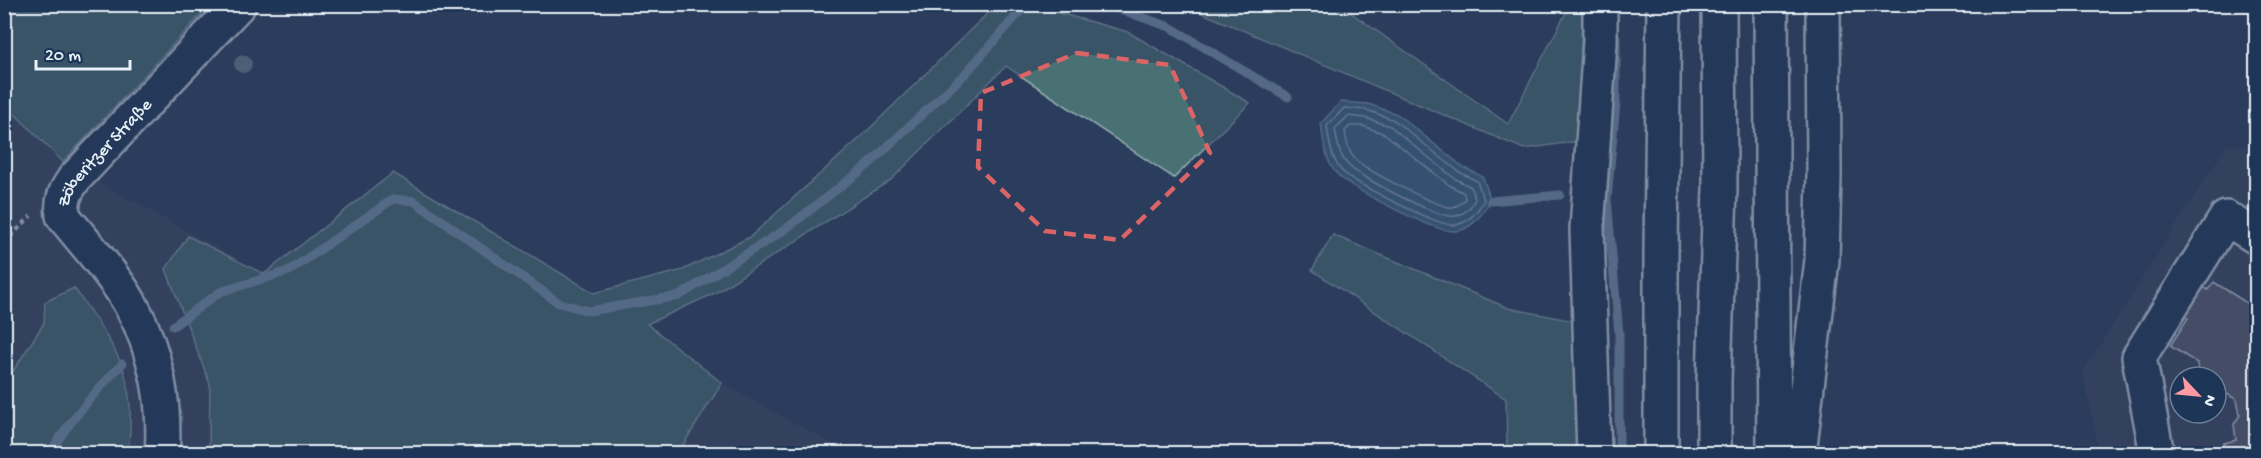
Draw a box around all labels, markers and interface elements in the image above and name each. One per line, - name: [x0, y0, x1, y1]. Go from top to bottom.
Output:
- scale bar: [36, 33, 130, 71]
- text: 20 m: [45, 46, 81, 67]
- street label: Zöberitzer Straße: [54, 95, 158, 209]
- north arrow: [2168, 365, 2228, 425]
- text: N: [2197, 391, 2219, 409]

